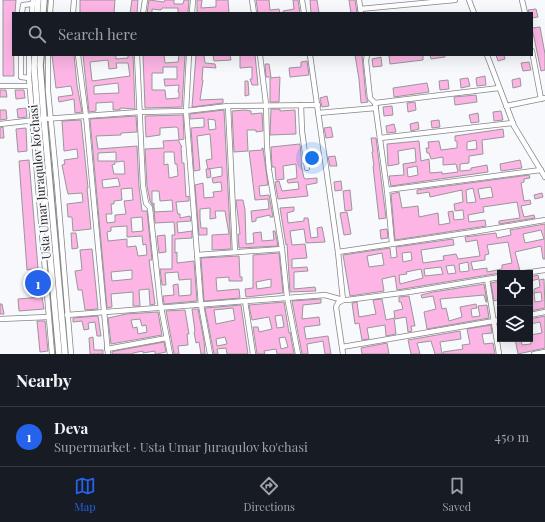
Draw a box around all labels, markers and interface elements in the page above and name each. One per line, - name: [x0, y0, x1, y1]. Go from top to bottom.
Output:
- search box: [12, 12, 533, 56]
- icon: search: [26, 23, 48, 45]
- text: Search here: [58, 24, 137, 44]
- street label: Usta Umar Juraqulov ko'chasi: [24, 104, 54, 260]
- your location: [302, 148, 322, 168]
- pin: 1: [25, 268, 51, 298]
- map controls: [497, 270, 533, 342]
- button: locate: [497, 270, 533, 306]
- button: layers: [497, 306, 533, 342]
- text: Nearby: [16, 369, 71, 391]
- text: Deva: [54, 418, 88, 438]
- text: 1: [27, 428, 31, 445]
- text: 450 m: [495, 428, 529, 445]
- text: Supermarket · Usta Umar Juraqulov ko'chasi: [54, 438, 308, 455]
- tab: Map: [74, 475, 96, 514]
- tab: Directions: [243, 475, 295, 514]
- tab: Saved: [443, 475, 471, 514]

